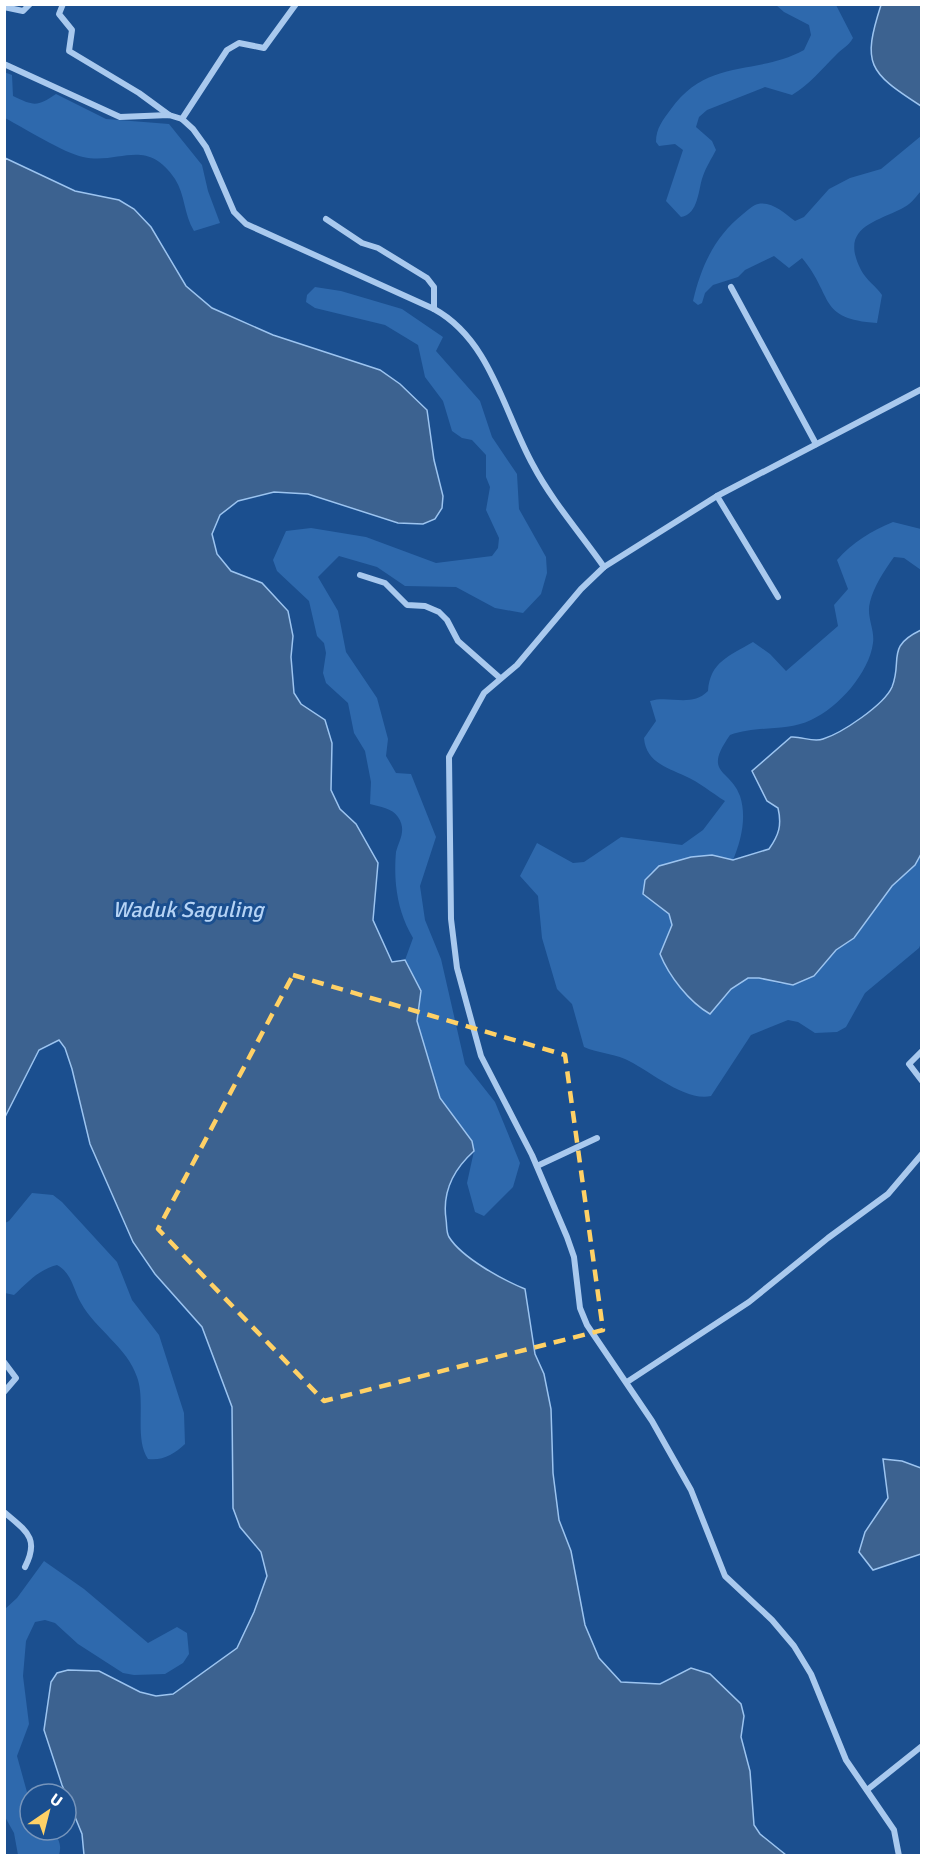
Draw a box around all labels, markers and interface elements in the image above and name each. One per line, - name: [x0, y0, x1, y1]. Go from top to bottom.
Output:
- water label: Waduk Saguling: [112, 896, 266, 923]
- north arrow: [18, 1782, 78, 1842]
- text: U: [46, 1789, 66, 1812]

